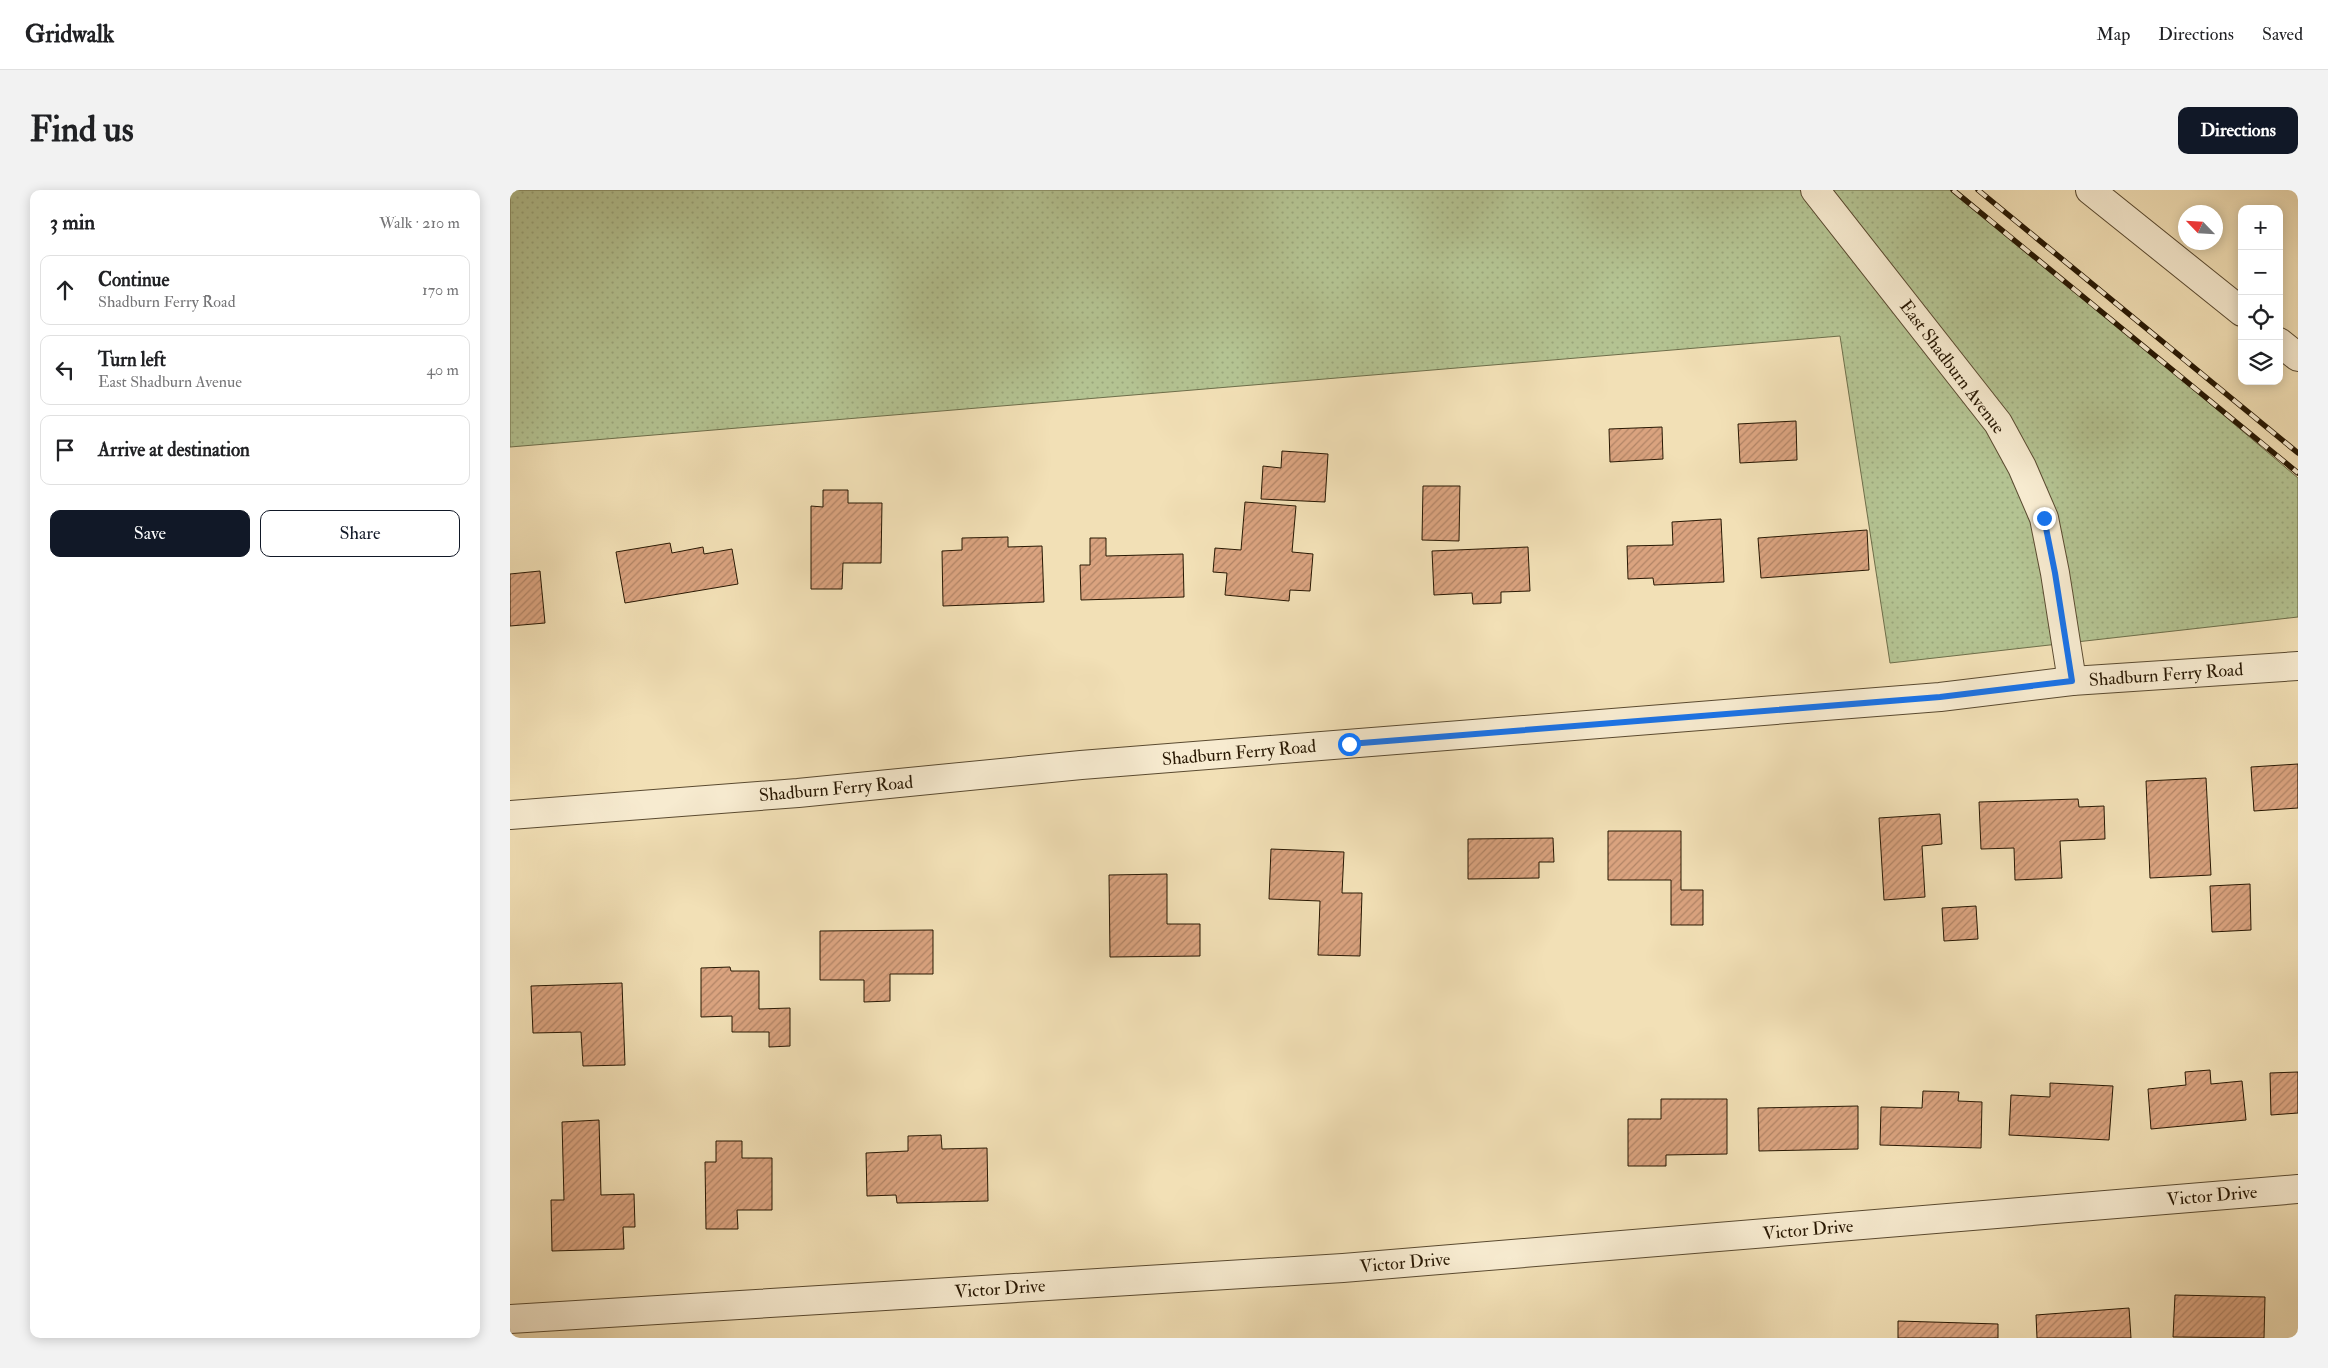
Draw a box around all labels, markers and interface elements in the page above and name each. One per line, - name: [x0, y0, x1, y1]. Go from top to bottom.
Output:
- text: Gridwalk: [25, 19, 114, 50]
- text: Map: [2097, 23, 2130, 46]
- text: Directions: [2158, 23, 2234, 46]
- text: Saved: [2262, 23, 2303, 46]
- button: Directions: [2178, 107, 2298, 154]
- text: Find us: [30, 108, 134, 152]
- north arrow: [2178, 205, 2223, 250]
- map controls: [2238, 205, 2283, 385]
- button: +: [2238, 205, 2283, 250]
- text: 3 min: [50, 209, 95, 236]
- text: Walk · 210 m: [379, 213, 460, 233]
- button: −: [2238, 250, 2283, 295]
- text: Continue: [98, 268, 169, 292]
- icon: ahead: [51, 276, 79, 304]
- text: 170 m: [422, 280, 459, 300]
- text: Shadburn Ferry Road: [98, 292, 236, 312]
- street label: East Shadburn Avenue: [1894, 295, 2010, 439]
- button: locate: [2238, 295, 2283, 340]
- button: layers: [2238, 340, 2283, 385]
- text: Turn left: [98, 348, 166, 372]
- icon: left: [51, 356, 79, 384]
- text: 40 m: [426, 360, 459, 380]
- text: East Shadburn Avenue: [98, 372, 242, 392]
- icon: arrive: [51, 436, 79, 464]
- text: Arrive at destination: [98, 438, 250, 462]
- route end: [2033, 507, 2056, 530]
- button: Save: [50, 510, 250, 557]
- button: Share: [260, 510, 460, 557]
- street label: Shadburn Ferry Road: [2088, 658, 2244, 692]
- route start: [1338, 733, 1361, 756]
- street label: Shadburn Ferry Road: [1161, 735, 1317, 771]
- street label: Shadburn Ferry Road: [758, 771, 914, 807]
- street label: Victor Drive: [2166, 1181, 2259, 1211]
- street label: Victor Drive: [1762, 1215, 1855, 1245]
- street label: Victor Drive: [1359, 1248, 1452, 1278]
- street label: Victor Drive: [954, 1274, 1047, 1304]

